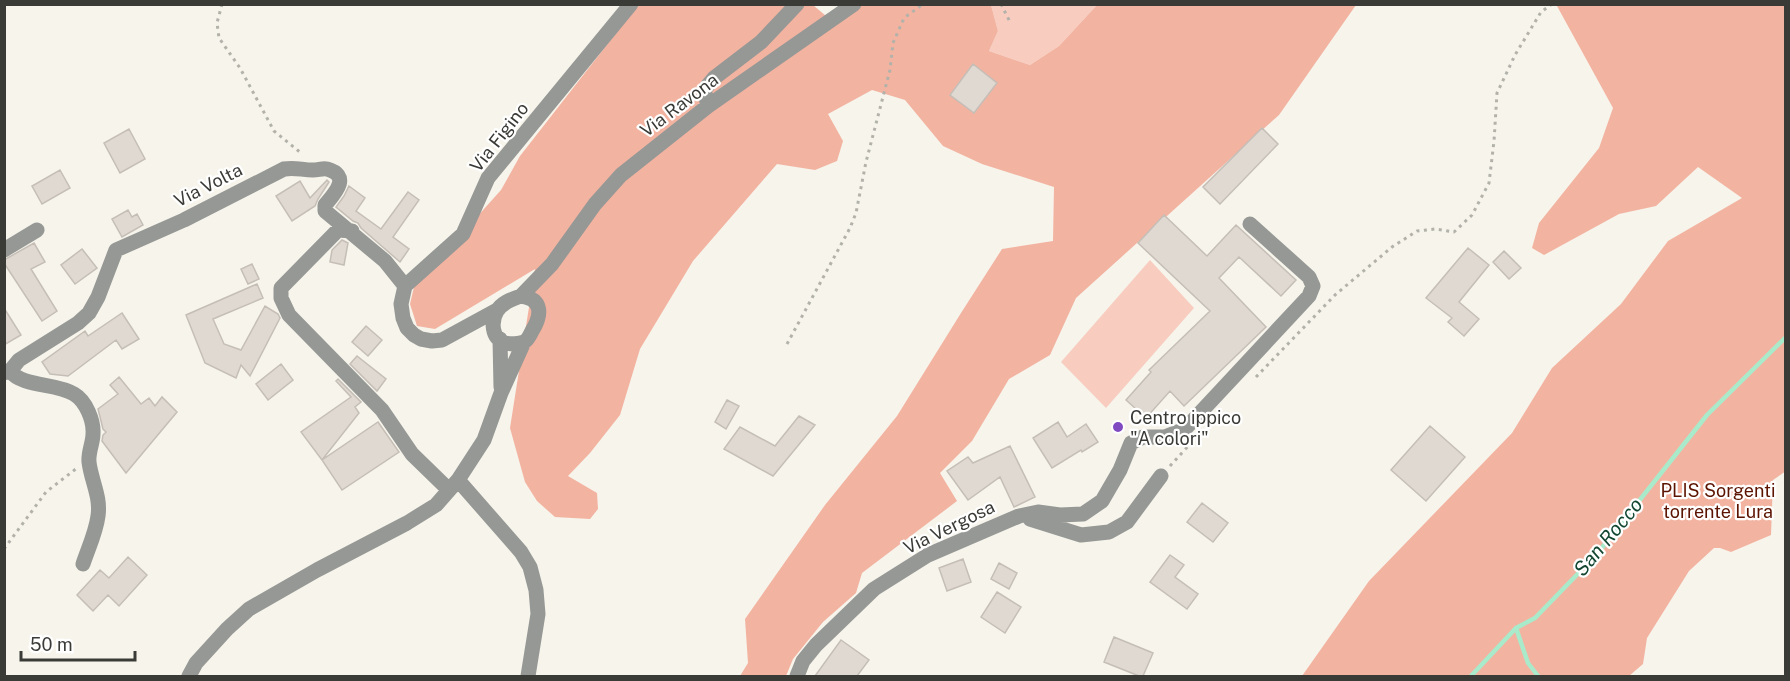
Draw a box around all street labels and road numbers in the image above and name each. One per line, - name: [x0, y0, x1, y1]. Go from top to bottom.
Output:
- street label: Via Ravona: [636, 69, 722, 141]
- street label: Via Figino: [465, 98, 533, 176]
- street label: Via Volta: [170, 159, 246, 211]
- street label: Via Vergosa: [900, 496, 998, 558]

